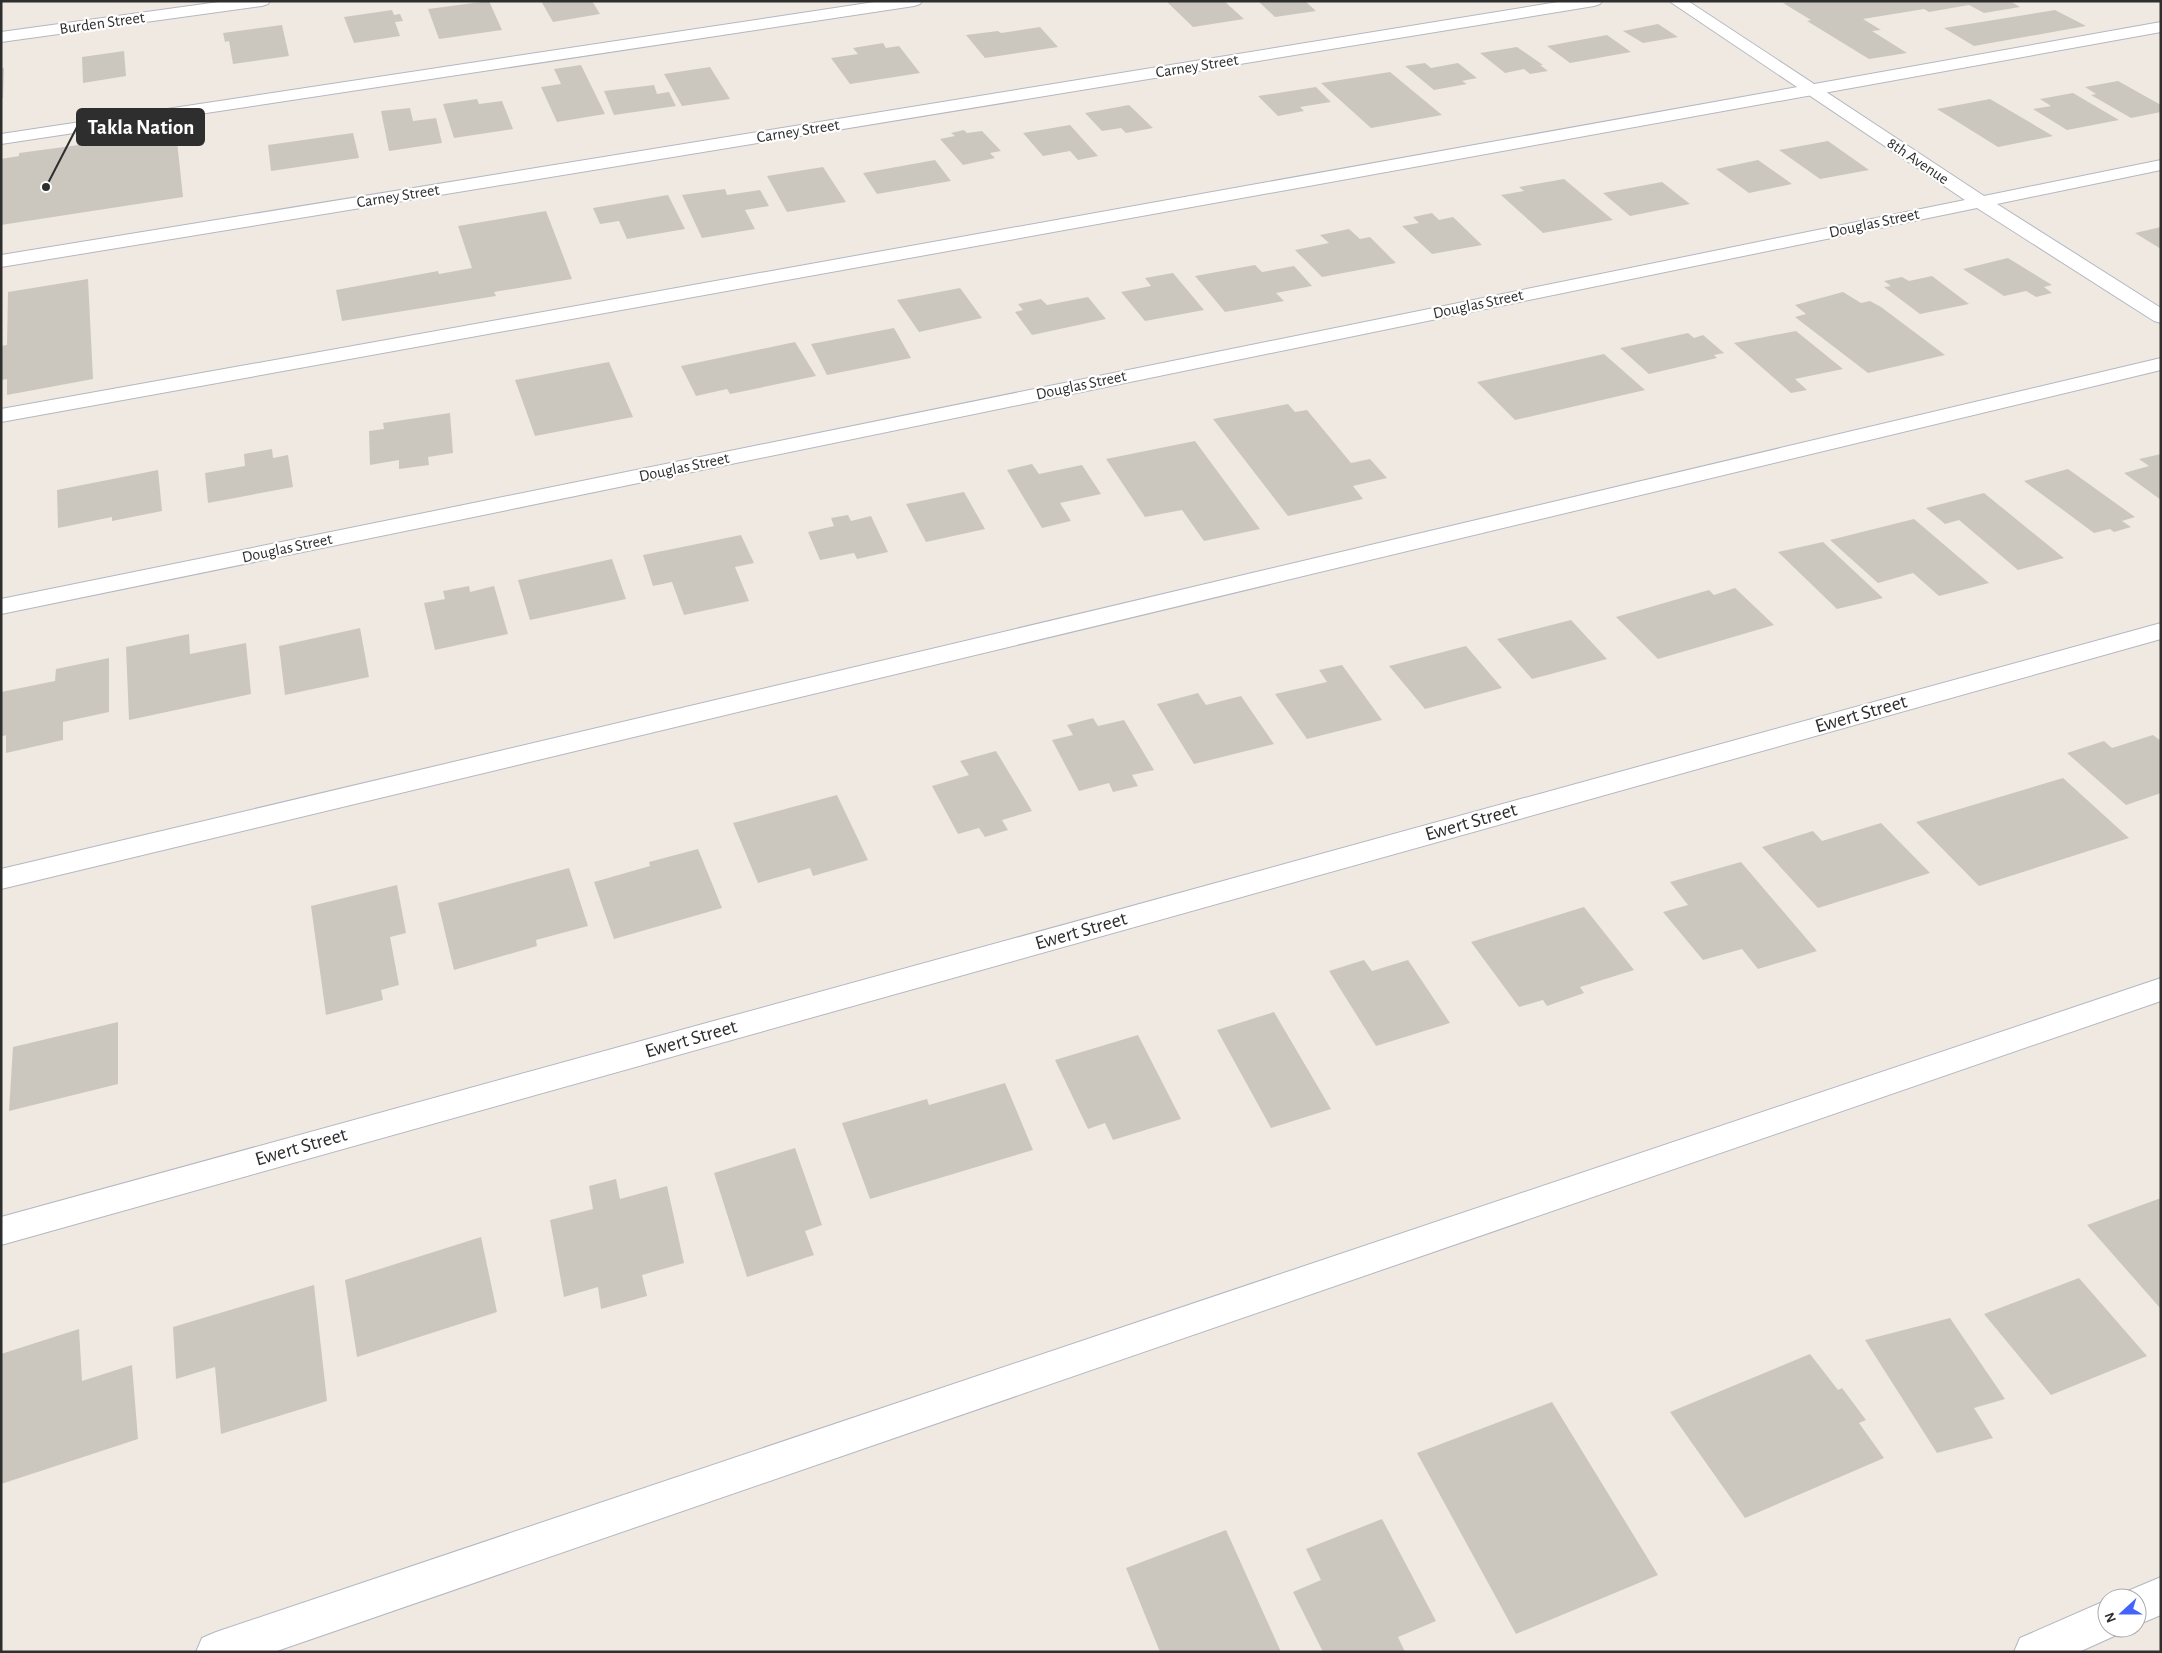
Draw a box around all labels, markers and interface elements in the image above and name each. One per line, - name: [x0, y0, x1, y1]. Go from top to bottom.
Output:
- street label: Burden Street: [58, 9, 146, 37]
- street label: Carney Street: [1155, 52, 1240, 81]
- callout: Takla Nation: [77, 109, 204, 145]
- text: Takla Nation: [88, 117, 194, 138]
- street label: Carney Street: [756, 117, 841, 146]
- street label: 8th Avenue: [1884, 135, 1952, 187]
- street label: Carney Street: [356, 182, 441, 211]
- street label: Douglas Street: [1827, 206, 1921, 240]
- street label: Douglas Street: [1431, 287, 1525, 321]
- street label: Douglas Street: [1034, 368, 1128, 402]
- street label: Douglas Street: [637, 450, 731, 484]
- street label: Douglas Street: [240, 531, 334, 565]
- street label: Ewert Street: [1813, 691, 1910, 737]
- street label: Ewert Street: [1423, 799, 1520, 845]
- street label: Ewert Street: [1033, 908, 1130, 954]
- street label: Ewert Street: [643, 1016, 740, 1062]
- street label: Ewert Street: [253, 1124, 350, 1170]
- north arrow: [2097, 1588, 2147, 1638]
- text: N: [2103, 1610, 2119, 1624]

